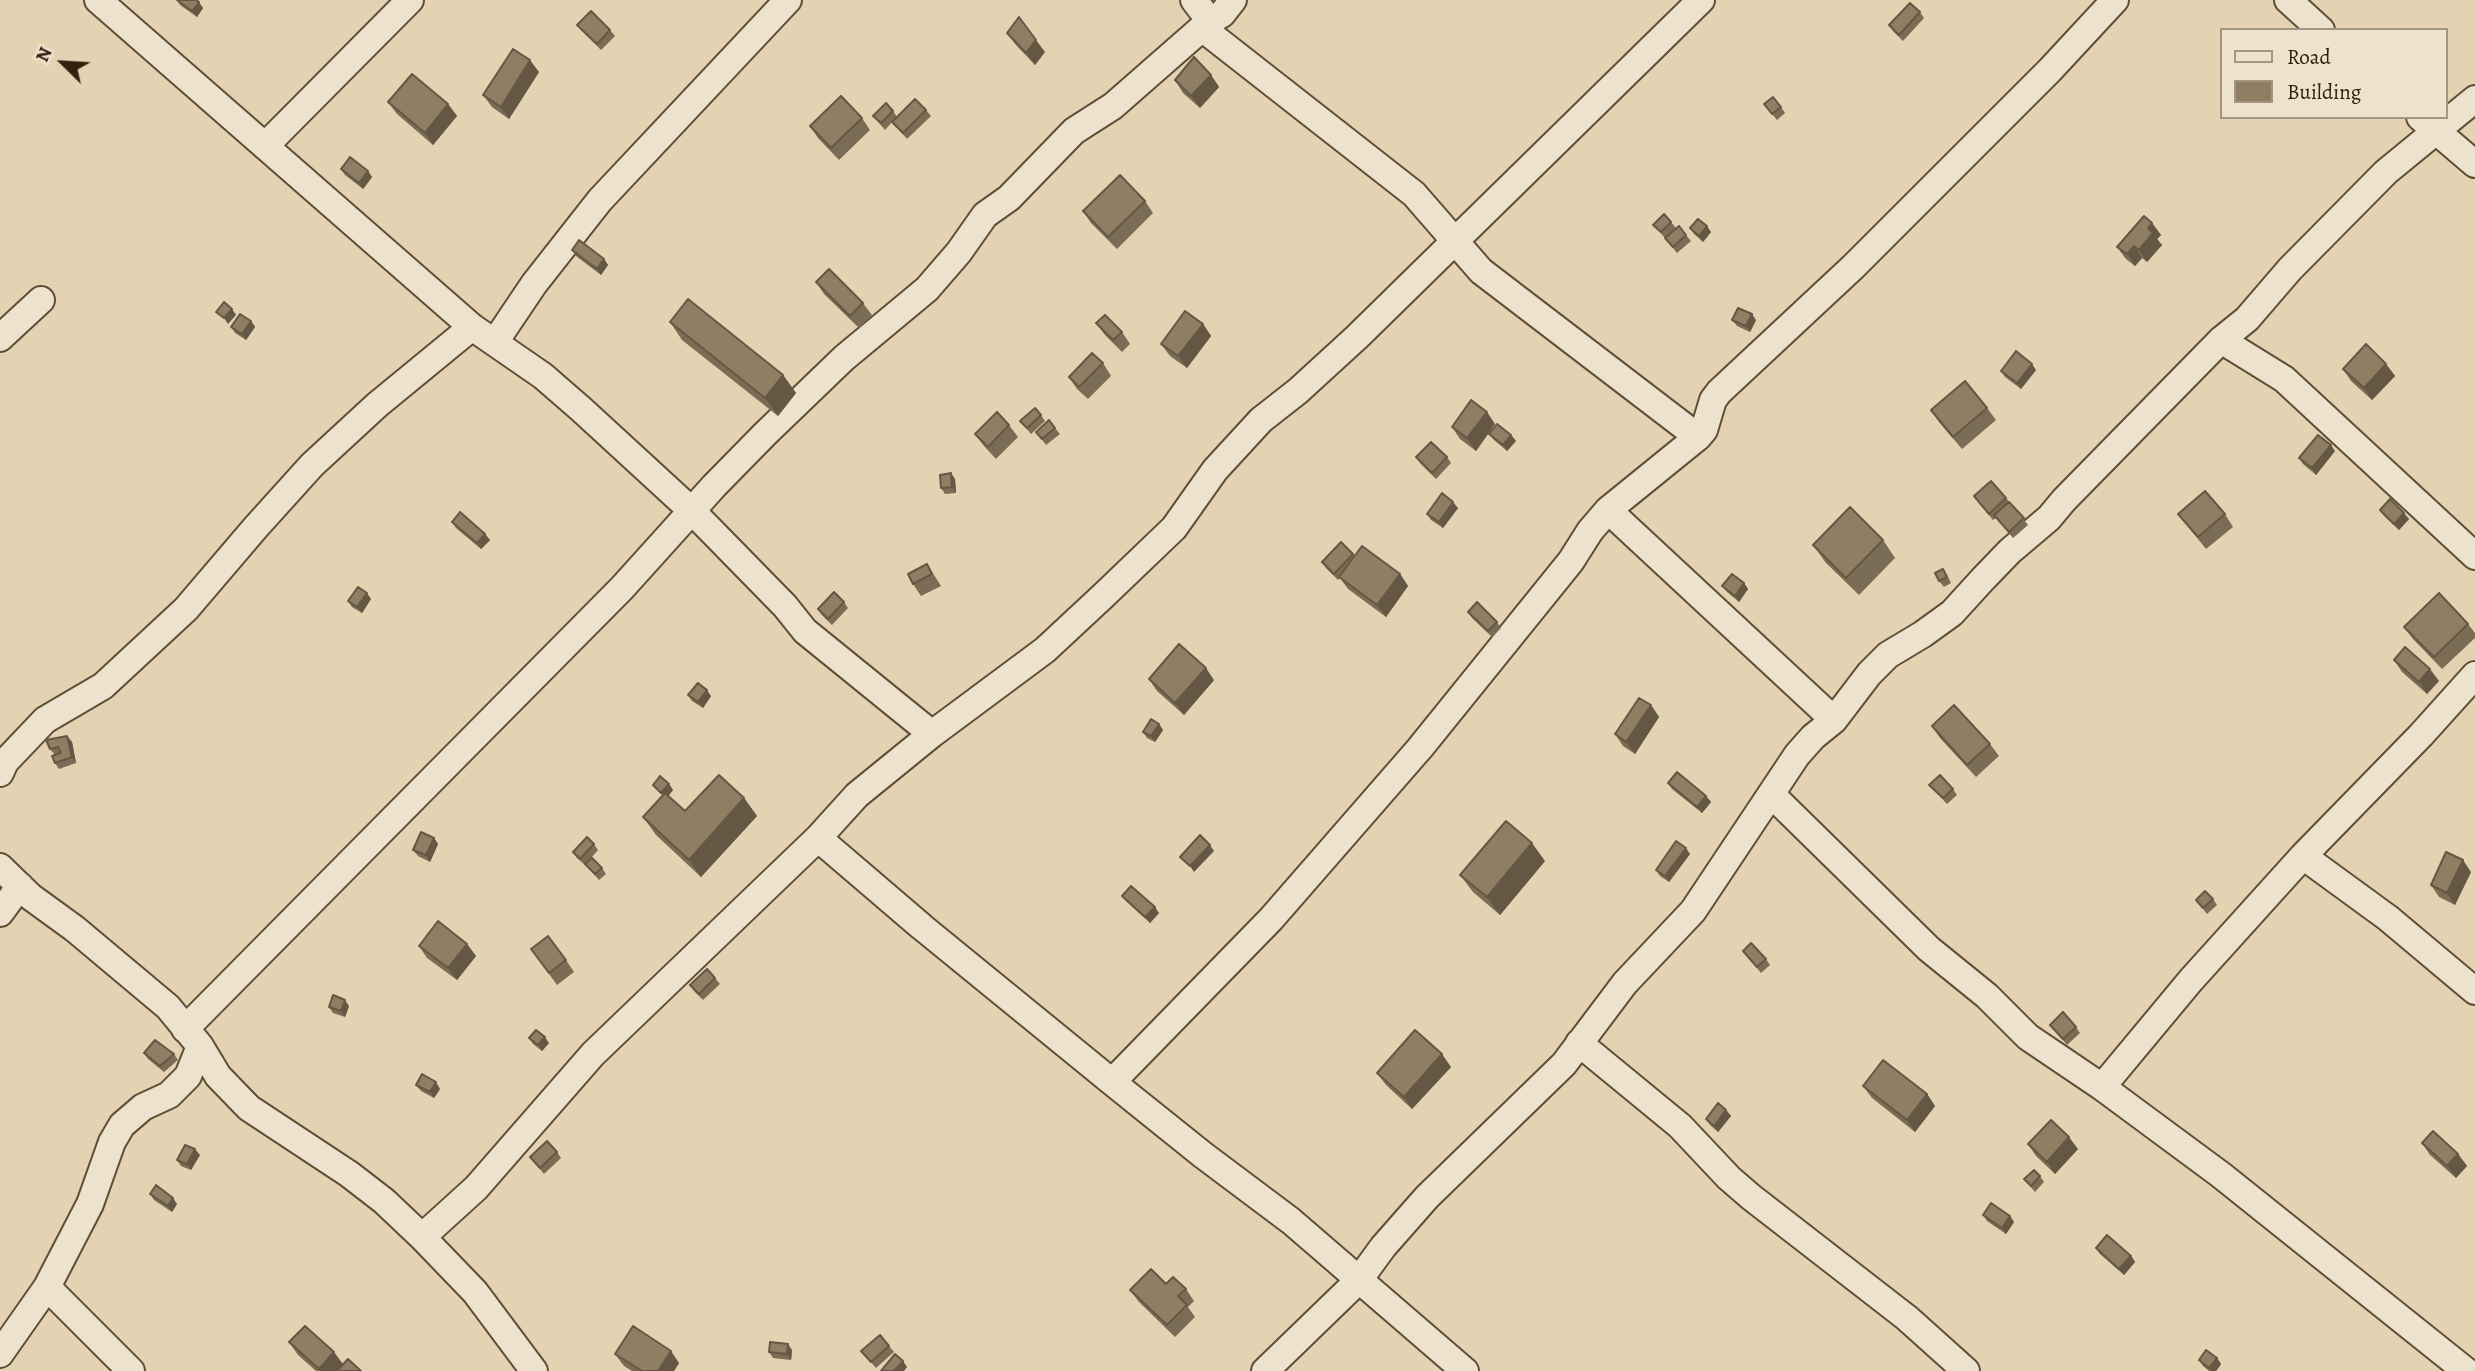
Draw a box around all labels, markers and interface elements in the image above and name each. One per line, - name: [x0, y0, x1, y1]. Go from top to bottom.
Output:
- north arrow: [28, 28, 98, 98]
- legend: [2220, 28, 2447, 119]
- text: N: [29, 43, 59, 66]
- text: Road: [2287, 43, 2331, 71]
- text: Building: [2287, 78, 2361, 106]

